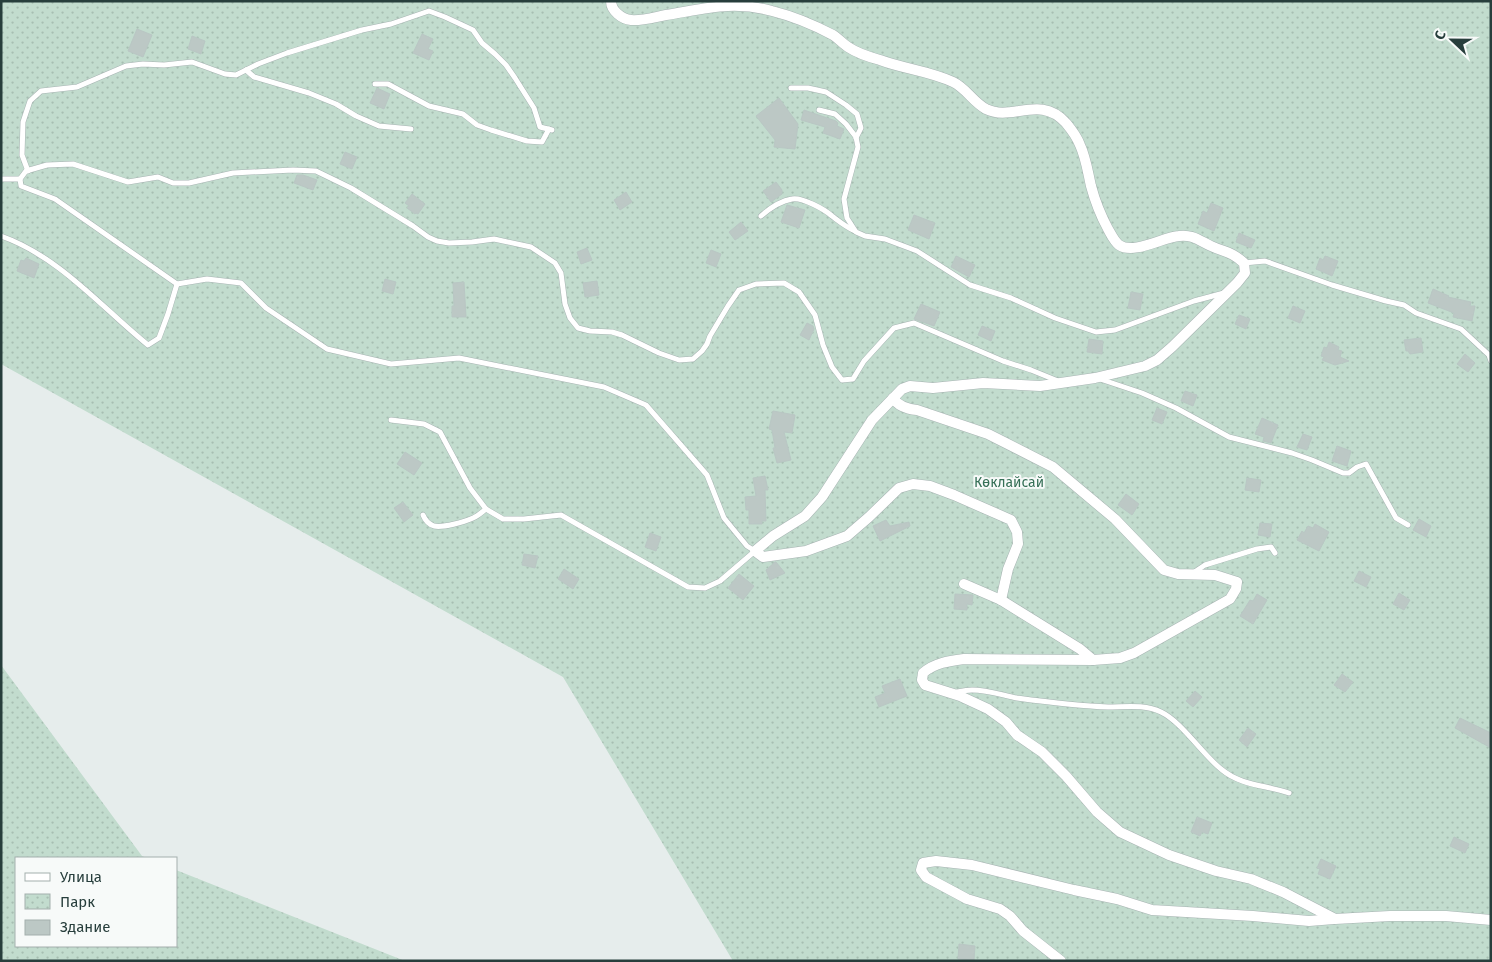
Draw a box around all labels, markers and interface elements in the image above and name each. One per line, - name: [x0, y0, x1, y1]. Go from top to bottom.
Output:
- north arrow: [1427, 15, 1477, 65]
- text: С: [1431, 28, 1450, 42]
- park label: Көклайсай: [974, 474, 1044, 491]
- legend: [15, 857, 178, 947]
- text: Улица: [60, 868, 102, 886]
- text: Парк: [60, 893, 95, 911]
- text: Здание: [60, 918, 110, 936]

